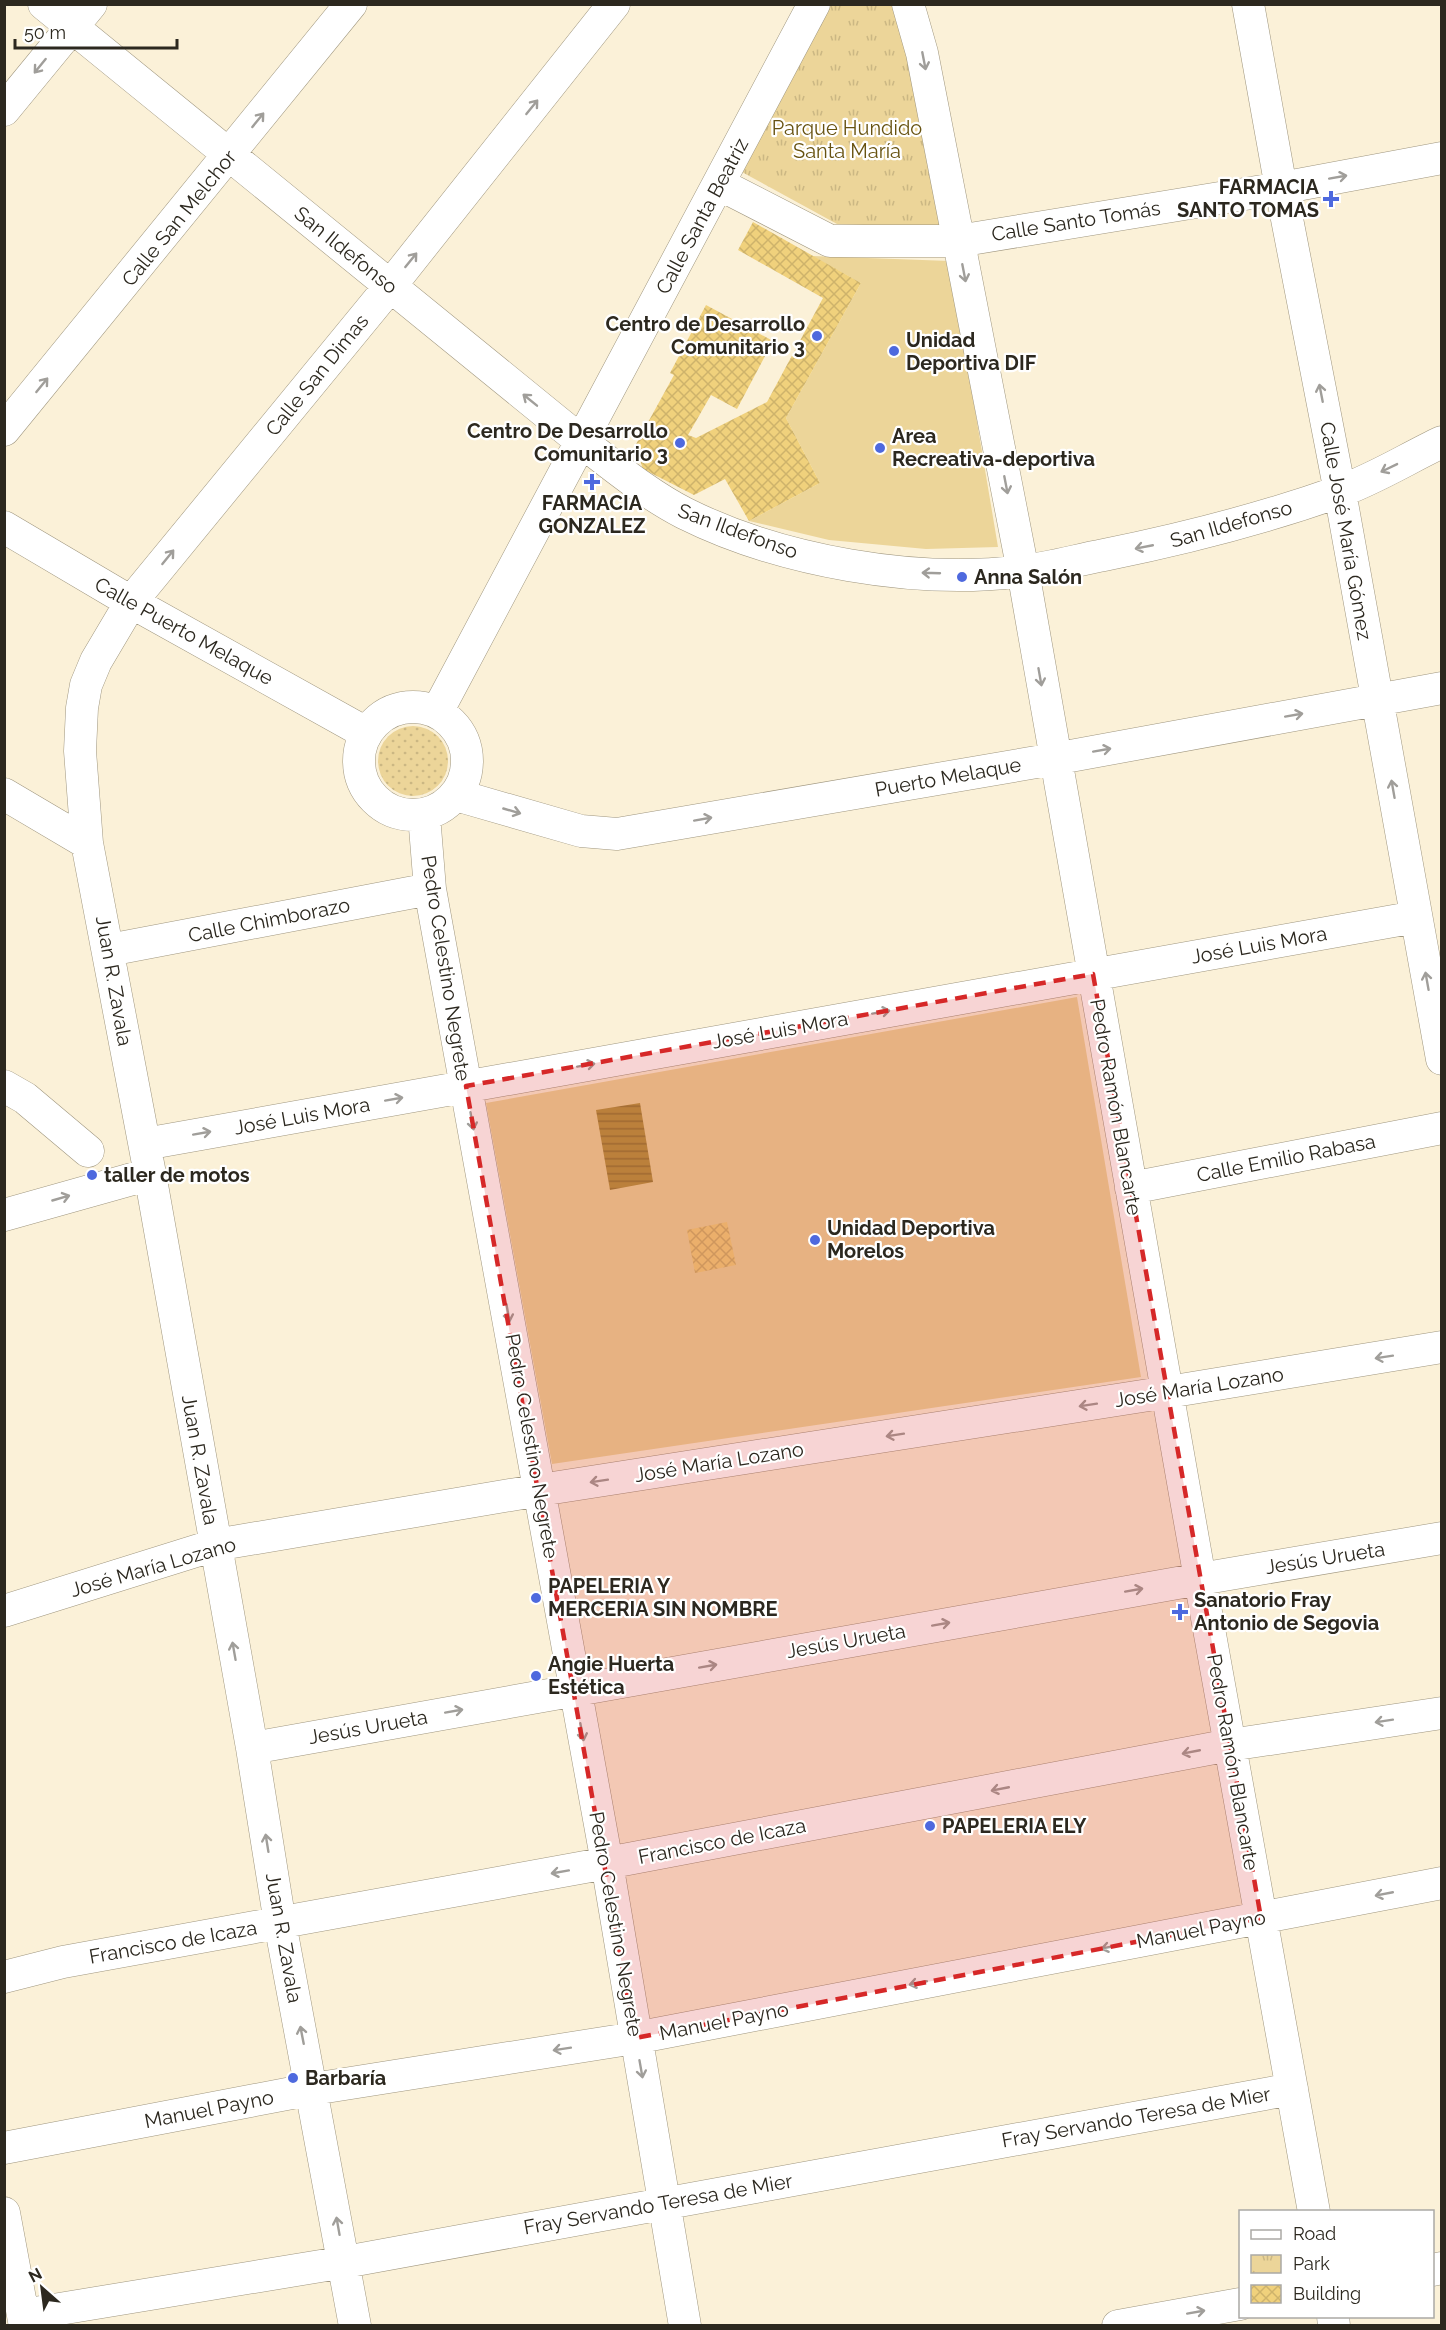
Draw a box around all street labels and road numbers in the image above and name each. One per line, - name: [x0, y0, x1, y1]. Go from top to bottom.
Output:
- street label: Calle Santa Beatriz: [651, 134, 753, 298]
- street label: Calle San Melchor: [117, 145, 241, 291]
- street label: Calle Santo Tomás: [990, 196, 1162, 246]
- street label: San Ildefonso: [290, 201, 402, 299]
- street label: Calle San Dimas: [261, 309, 373, 441]
- street label: Calle José María Gómez: [1315, 420, 1377, 642]
- street label: San Ildefonso: [1167, 495, 1295, 553]
- street label: San Ildefonso: [675, 498, 801, 564]
- street label: Calle Puerto Melaque: [91, 572, 278, 690]
- street label: Puerto Melaque: [873, 752, 1023, 802]
- street label: Pedro Celestino Negrete: [416, 853, 476, 1083]
- street label: Calle Chimborazo: [186, 893, 352, 947]
- street label: Juan R. Zavala: [91, 914, 137, 1048]
- street label: José Luis Mora: [1189, 921, 1329, 969]
- street label: Pedro Ramón Blancarte: [1085, 997, 1147, 1217]
- street label: José Luis Mora: [710, 1006, 850, 1054]
- street label: José Luis Mora: [232, 1092, 372, 1140]
- street label: Calle Emilio Rabasa: [1195, 1129, 1377, 1187]
- street label: Pedro Celestino Negrete: [500, 1332, 564, 1561]
- street label: José María Lozano: [1113, 1362, 1285, 1412]
- street label: Juan R. Zavala: [177, 1393, 223, 1527]
- street label: José María Lozano: [633, 1437, 805, 1487]
- street label: José María Lozano: [68, 1532, 239, 1602]
- street label: Jesús Urueta: [1264, 1537, 1386, 1579]
- street label: Jesús Urueta: [785, 1619, 907, 1663]
- street label: Pedro Ramón Blancarte: [1202, 1652, 1264, 1872]
- street label: Jesús Urueta: [307, 1705, 429, 1749]
- street label: Pedro Celestino Negrete: [584, 1810, 648, 2039]
- street label: Francisco de Icaza: [636, 1813, 808, 1869]
- street label: Juan R. Zavala: [261, 1871, 307, 2005]
- street label: Manuel Payno: [1134, 1905, 1268, 1953]
- street label: Francisco de Icaza: [87, 1915, 259, 1969]
- street label: Manuel Payno: [657, 1997, 791, 2045]
- street label: Fray Servando Teresa de Mier: [1000, 2082, 1272, 2152]
- street label: Manuel Payno: [142, 2085, 276, 2133]
- street label: Fray Servando Teresa de Mier: [522, 2169, 794, 2239]

